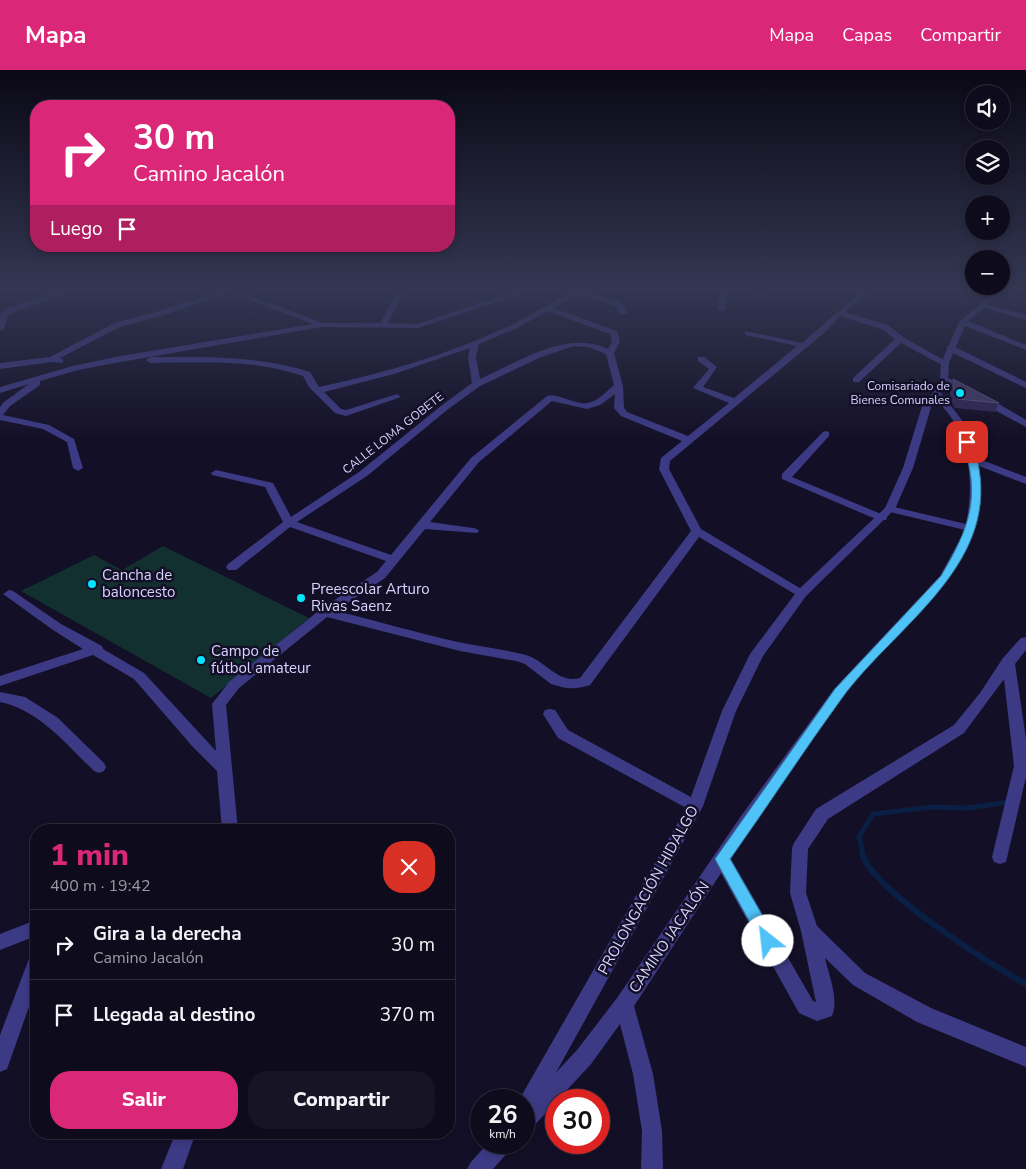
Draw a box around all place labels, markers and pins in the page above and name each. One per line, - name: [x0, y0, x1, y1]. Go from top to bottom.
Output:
- place label: Comisariado de Bienes Comunales: [851, 378, 950, 408]
- marker: Comisariado de Bienes Comunales: [954, 387, 966, 399]
- pin: [946, 421, 988, 463]
- place label: Cancha de baloncesto: [102, 565, 175, 602]
- marker: Cancha de baloncesto: [86, 578, 98, 590]
- place label: Preescolar Arturo Rivas Saenz: [311, 579, 430, 616]
- marker: Preescolar Arturo Rivas Saenz: [295, 592, 307, 604]
- place label: Campo de fútbol amateur: [211, 641, 311, 678]
- marker: Campo de fútbol amateur: [195, 654, 207, 666]

